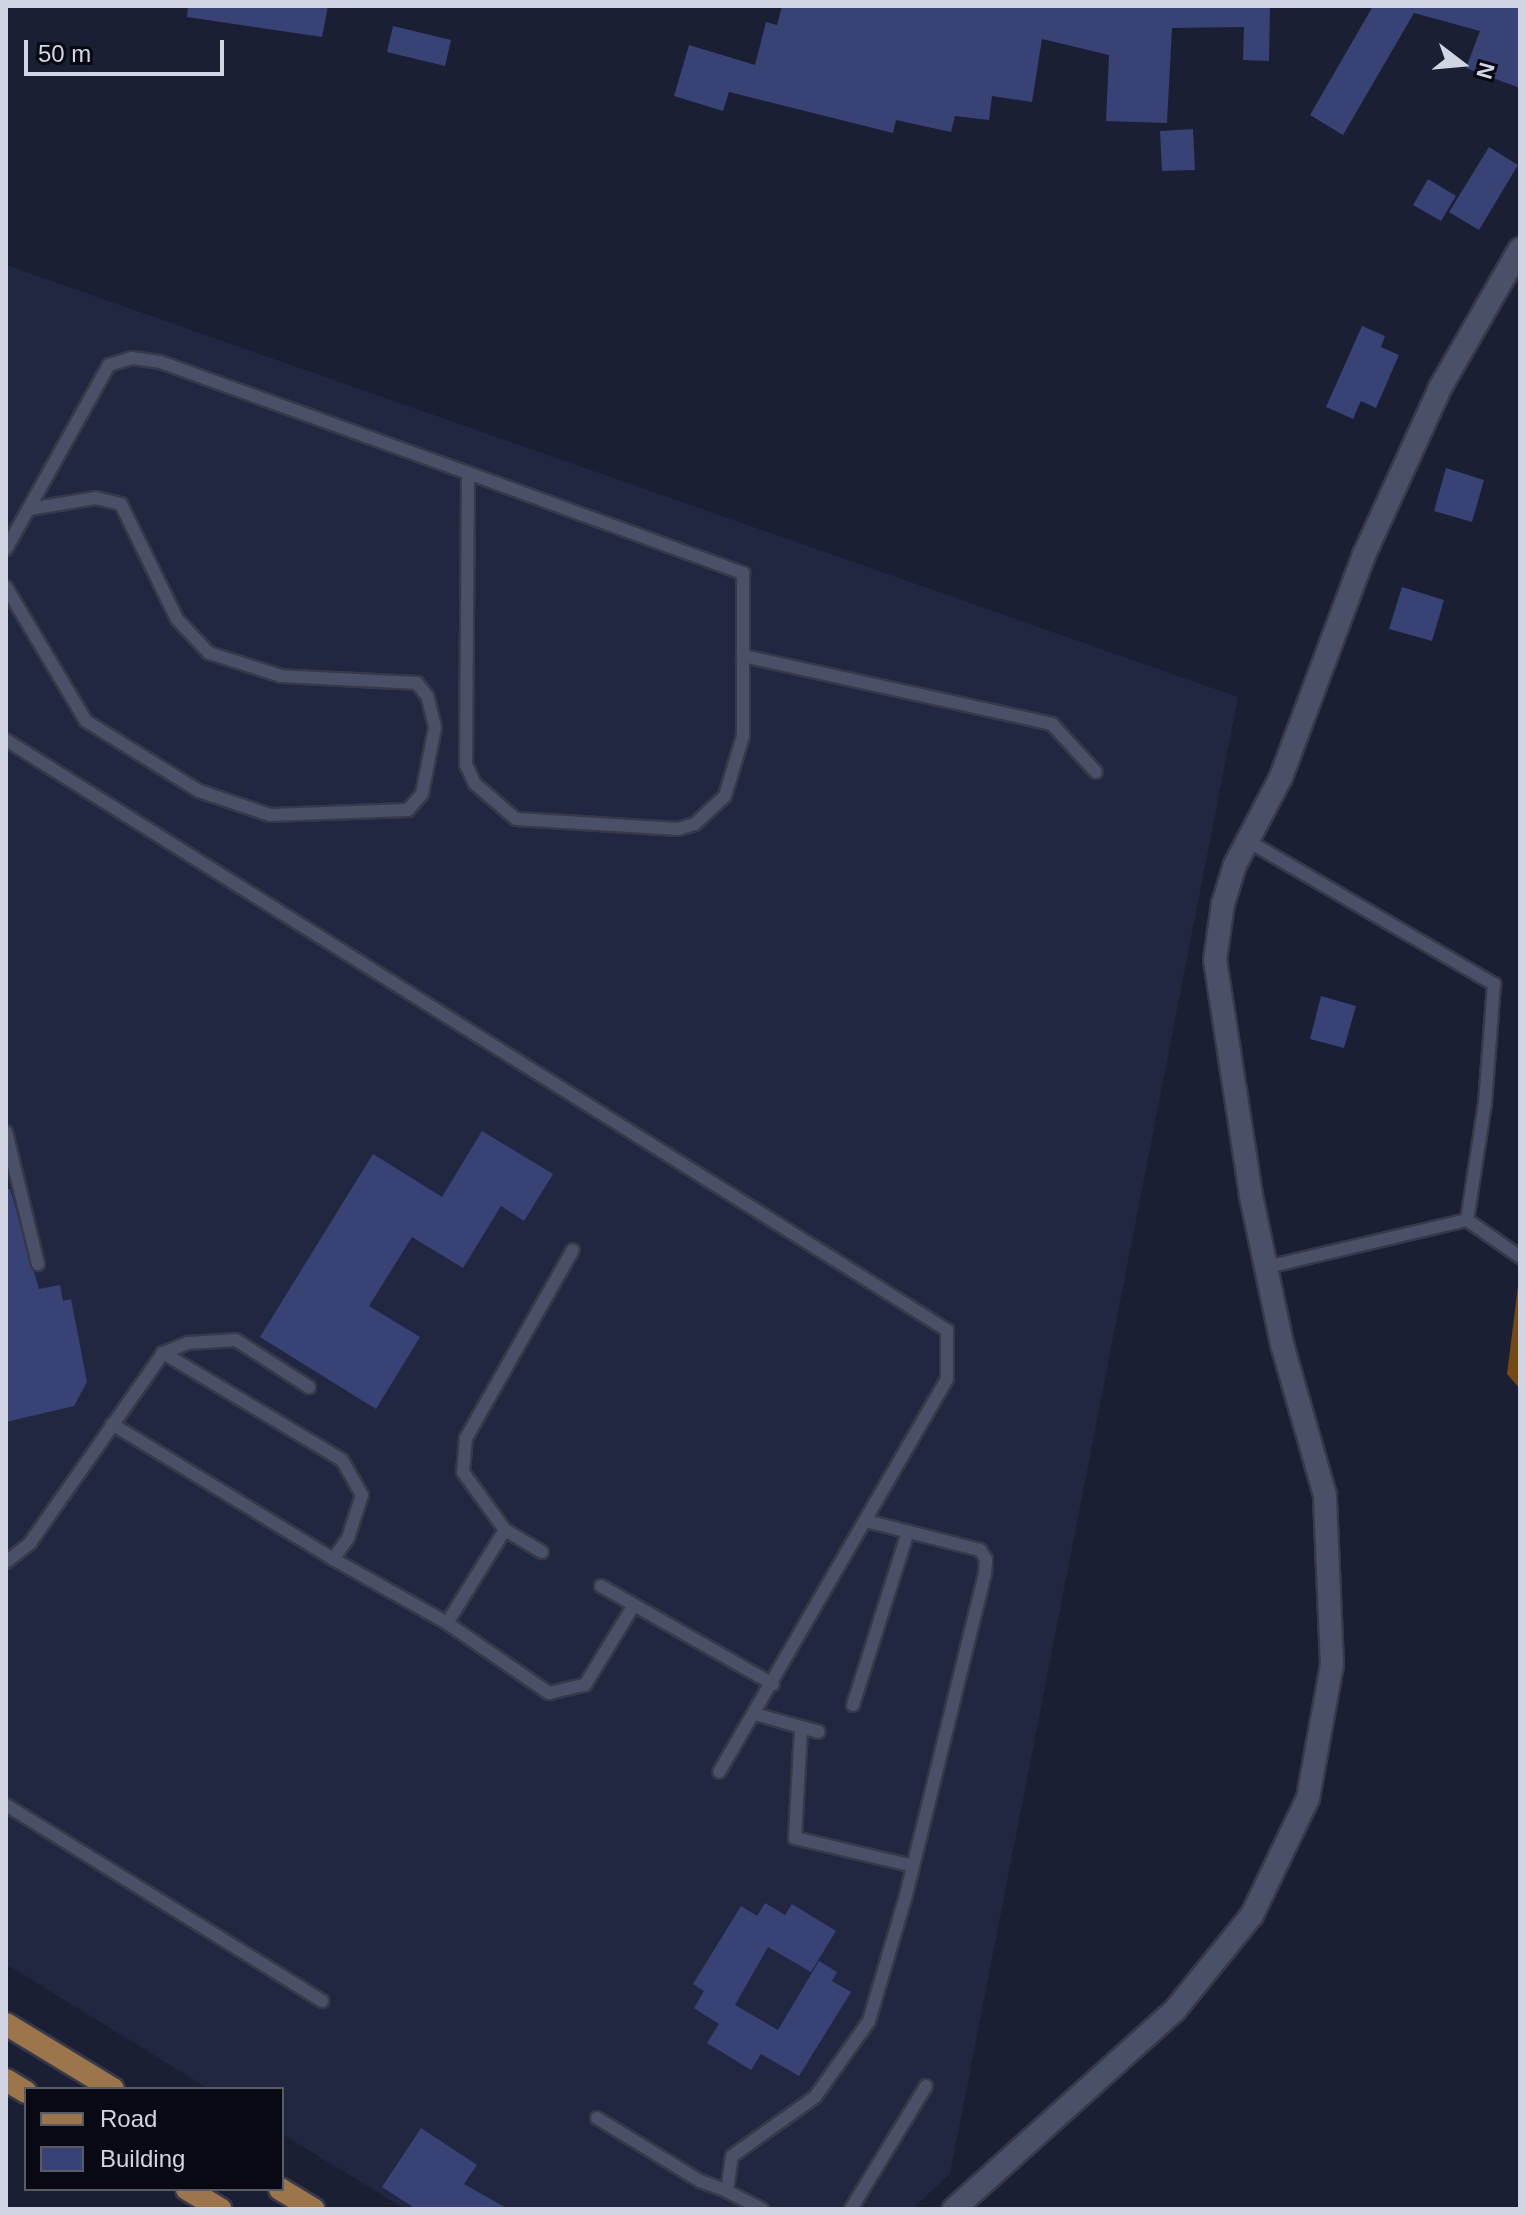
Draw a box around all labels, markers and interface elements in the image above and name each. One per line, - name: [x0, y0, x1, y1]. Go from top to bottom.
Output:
- scale bar: [28, 24, 228, 74]
- north arrow: [1422, 24, 1502, 104]
- text: 50 m: [38, 40, 91, 67]
- text: N: [1471, 60, 1500, 82]
- legend: [24, 2087, 284, 2191]
- text: Road: [100, 2105, 157, 2132]
- text: Building: [100, 2145, 185, 2172]

